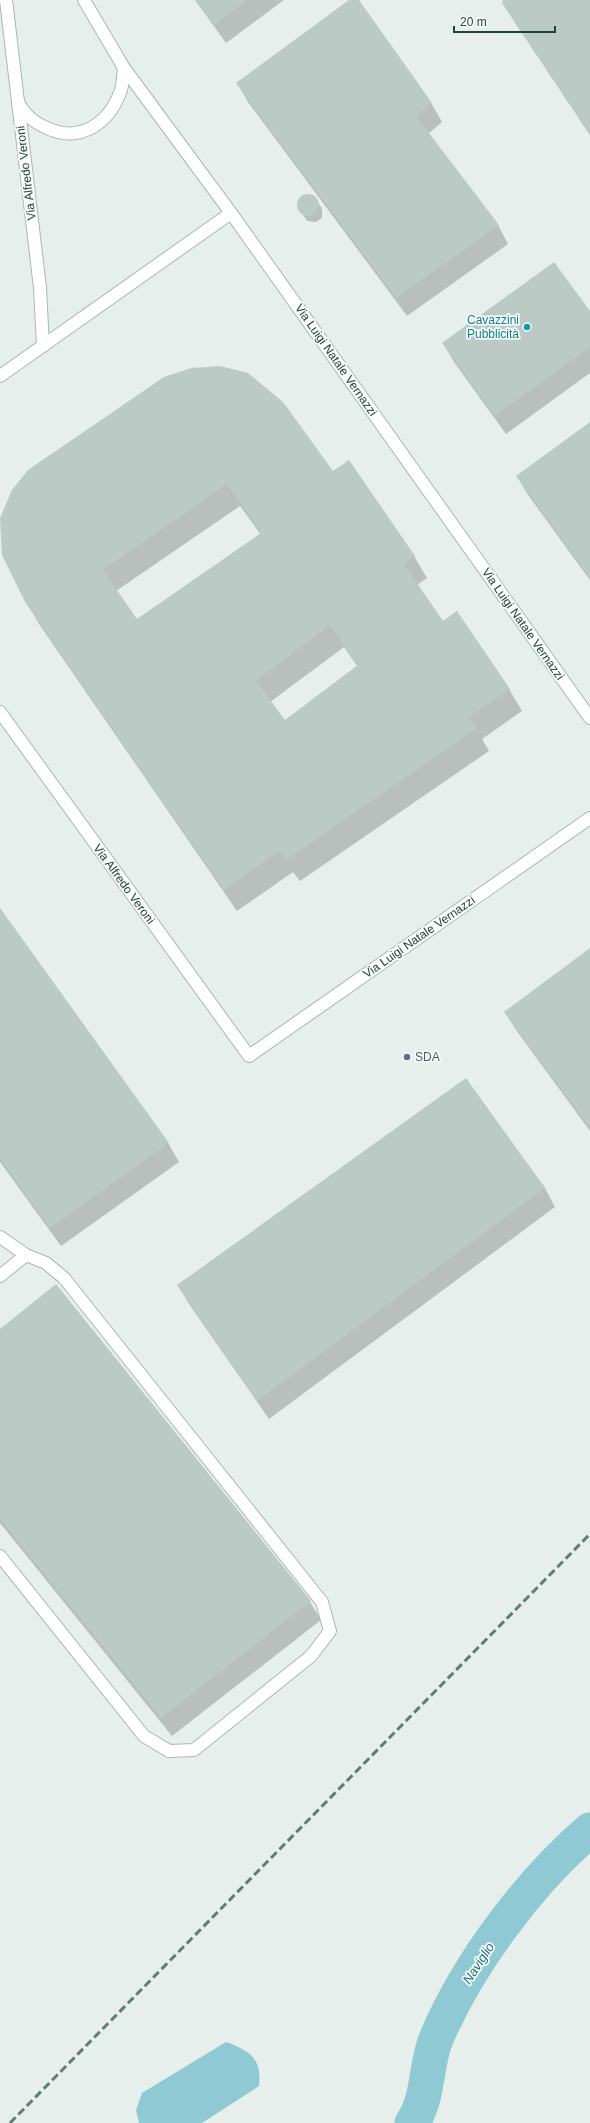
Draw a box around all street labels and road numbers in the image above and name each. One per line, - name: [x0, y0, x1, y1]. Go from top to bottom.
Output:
- street label: Via Alfredo Veroni: [13, 125, 39, 221]
- street label: Via Luigi Natale Vernazzi: [292, 301, 380, 419]
- street label: Via Luigi Natale Vernazzi: [479, 565, 567, 683]
- street label: Via Alfredo Veroni: [90, 841, 158, 927]
- street label: Via Luigi Natale Vernazzi: [360, 893, 478, 981]

